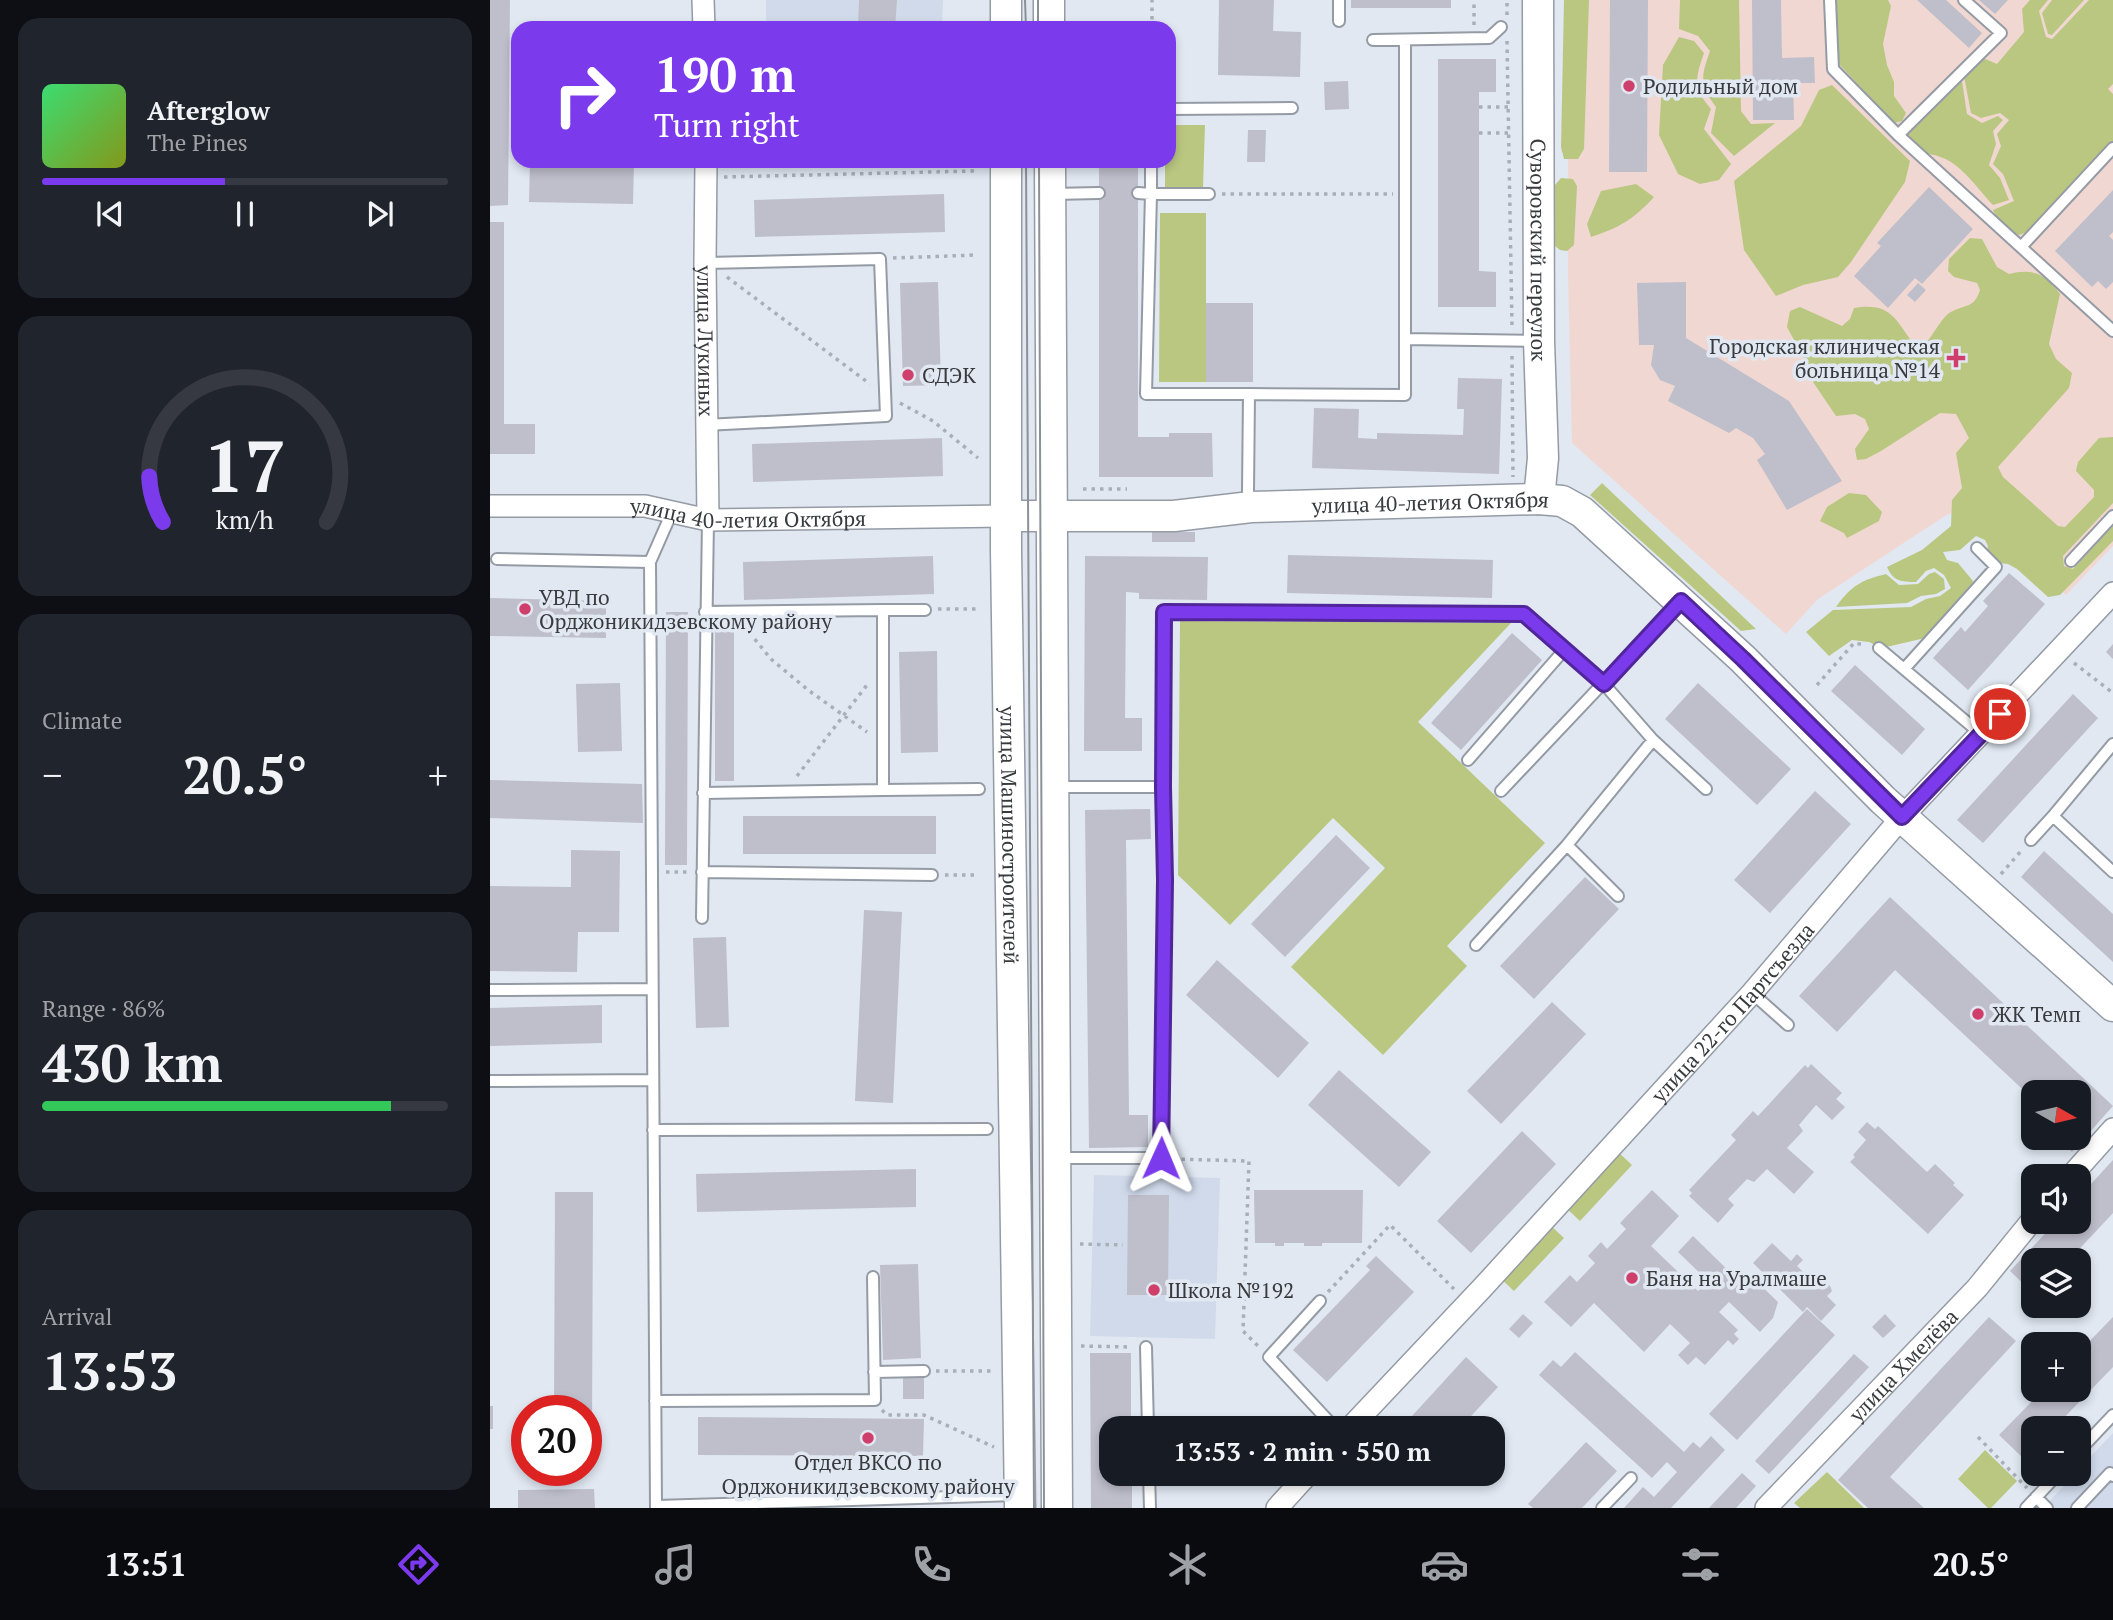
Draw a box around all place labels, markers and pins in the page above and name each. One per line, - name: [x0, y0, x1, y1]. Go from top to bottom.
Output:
- place label: Родильный дом: [1643, 72, 1798, 100]
- marker: Родильный дом: [1621, 78, 1637, 94]
- place label: Городская клиническая больница №14: [1709, 332, 1941, 384]
- marker: Городская клиническая больница №14: [1946, 348, 1966, 368]
- place label: СДЭК: [922, 361, 976, 389]
- marker: СДЭК: [900, 367, 916, 383]
- place label: УВД по Орджоникидзевскому району: [539, 583, 832, 635]
- marker: УВД по Орджоникидзевскому району: [517, 601, 533, 617]
- pin: [1970, 684, 2030, 744]
- place label: ЖК Темп: [1992, 1000, 2081, 1028]
- marker: ЖК Темп: [1970, 1006, 1986, 1022]
- place label: Баня на Уралмаше: [1646, 1264, 1827, 1292]
- marker: Баня на Уралмаше: [1624, 1270, 1640, 1286]
- place label: Школа №192: [1168, 1276, 1294, 1304]
- marker: Школа №192: [1146, 1282, 1162, 1298]
- marker: Отдел ВКСО по Орджоникидзевскому району: [860, 1430, 876, 1446]
- place label: Отдел ВКСО по Орджоникидзевскому району: [721, 1448, 1015, 1500]

